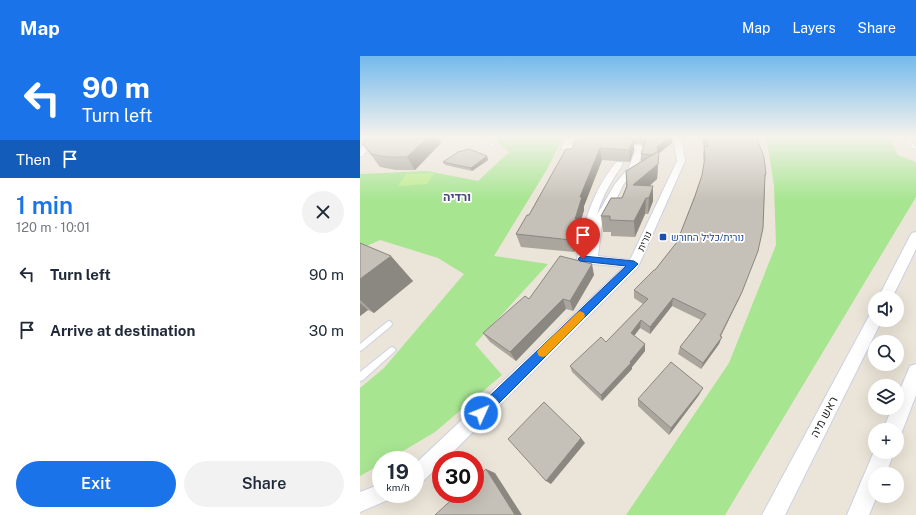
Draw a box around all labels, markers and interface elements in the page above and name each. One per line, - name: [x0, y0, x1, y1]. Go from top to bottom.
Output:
- text: Map: [20, 17, 60, 39]
- text: Map: [742, 20, 770, 36]
- text: Layers: [792, 20, 836, 36]
- text: Share: [858, 20, 896, 36]
- text: 90 m: [82, 71, 150, 104]
- icon: left: [16, 72, 68, 124]
- text: Turn left: [82, 105, 152, 126]
- icon: arrive: [59, 148, 81, 170]
- text: Then: [16, 151, 51, 168]
- district label: ורדיה: [443, 190, 471, 204]
- text: 1 min: [16, 191, 73, 219]
- button: close: [302, 191, 344, 233]
- pin: [566, 218, 600, 259]
- text: 120 m · 10:01: [16, 220, 90, 235]
- icon: arrive: [572, 224, 594, 246]
- street label: נורית: [634, 229, 654, 253]
- place label: נורית/כליל החורש: [671, 231, 744, 243]
- marker: נורית/כליל החורש: [658, 232, 668, 242]
- icon: left: [16, 263, 38, 285]
- text: Turn left: [50, 266, 111, 283]
- text: 90 m: [309, 266, 344, 283]
- map controls: [868, 291, 904, 503]
- button: sound: [868, 291, 904, 327]
- icon: arrive: [16, 319, 38, 341]
- text: Arrive at destination: [50, 322, 195, 339]
- text: 30 m: [309, 322, 344, 339]
- button: search: [868, 335, 904, 371]
- button: layers: [868, 379, 904, 415]
- position arrow: [460, 392, 502, 434]
- street label: ראש מיה: [807, 394, 841, 440]
- button: +: [868, 423, 904, 459]
- speed limit sign: 30: [432, 451, 484, 503]
- text: 19: [387, 460, 409, 484]
- button: Exit: [16, 461, 176, 507]
- button: Share: [184, 461, 344, 507]
- button: −: [868, 467, 904, 503]
- text: km/h: [386, 481, 410, 493]

